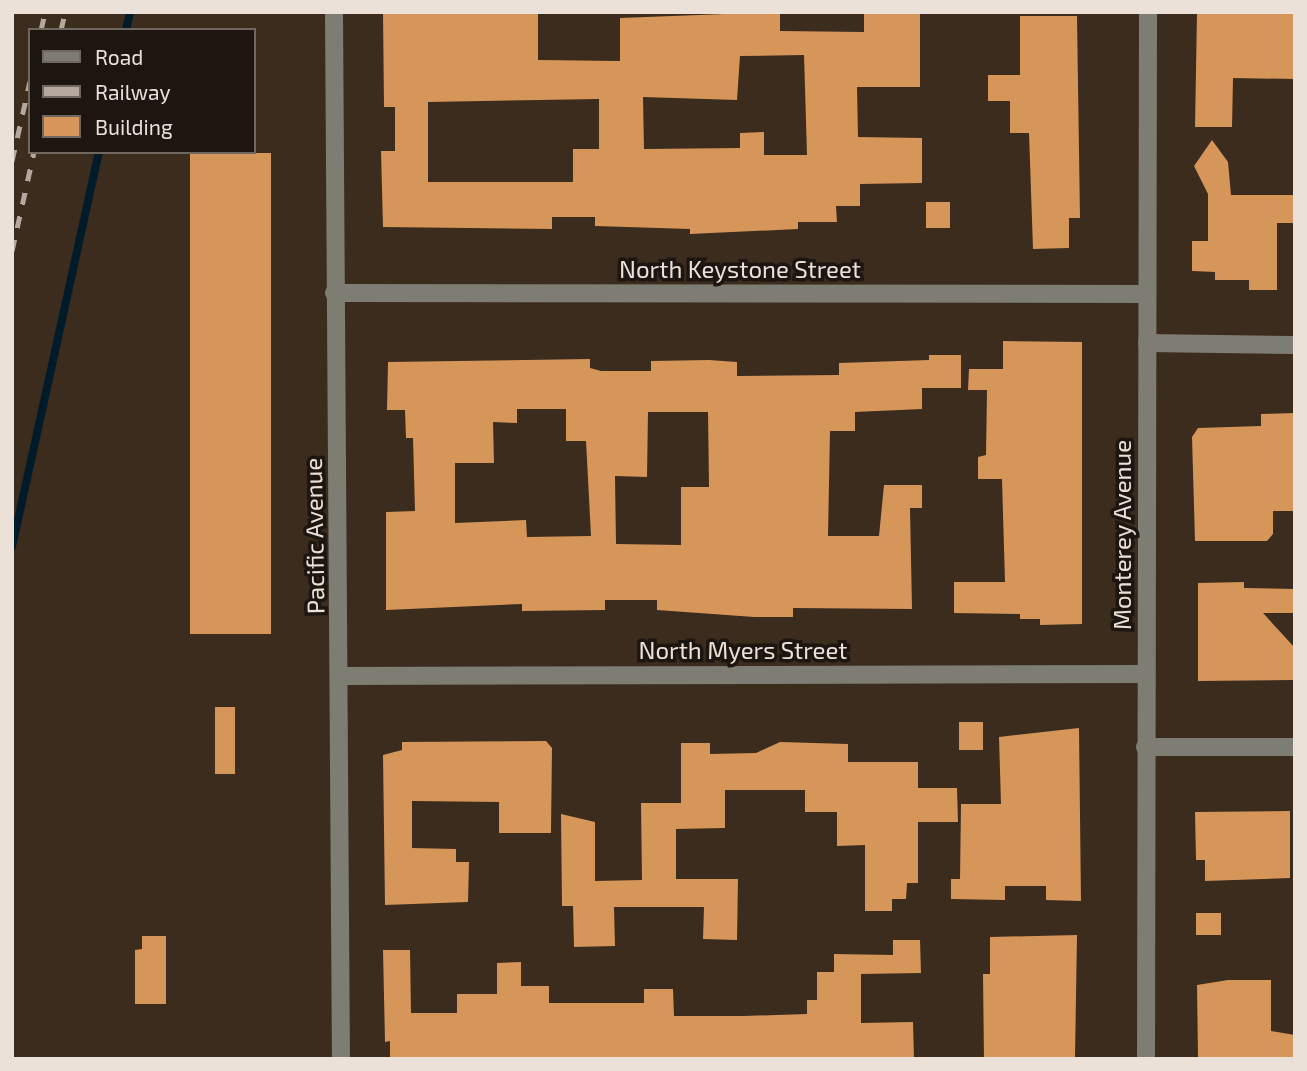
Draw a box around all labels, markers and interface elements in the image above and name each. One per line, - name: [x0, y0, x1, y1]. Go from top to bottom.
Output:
- legend: [28, 28, 256, 154]
- text: Road: [95, 44, 143, 69]
- text: Railway: [95, 79, 171, 104]
- text: Building: [95, 114, 173, 139]
- street label: North Keystone Street: [619, 255, 861, 283]
- street label: Monterey Avenue: [1108, 439, 1136, 631]
- street label: Pacific Avenue: [298, 457, 330, 615]
- street label: North Myers Street: [639, 636, 847, 664]

